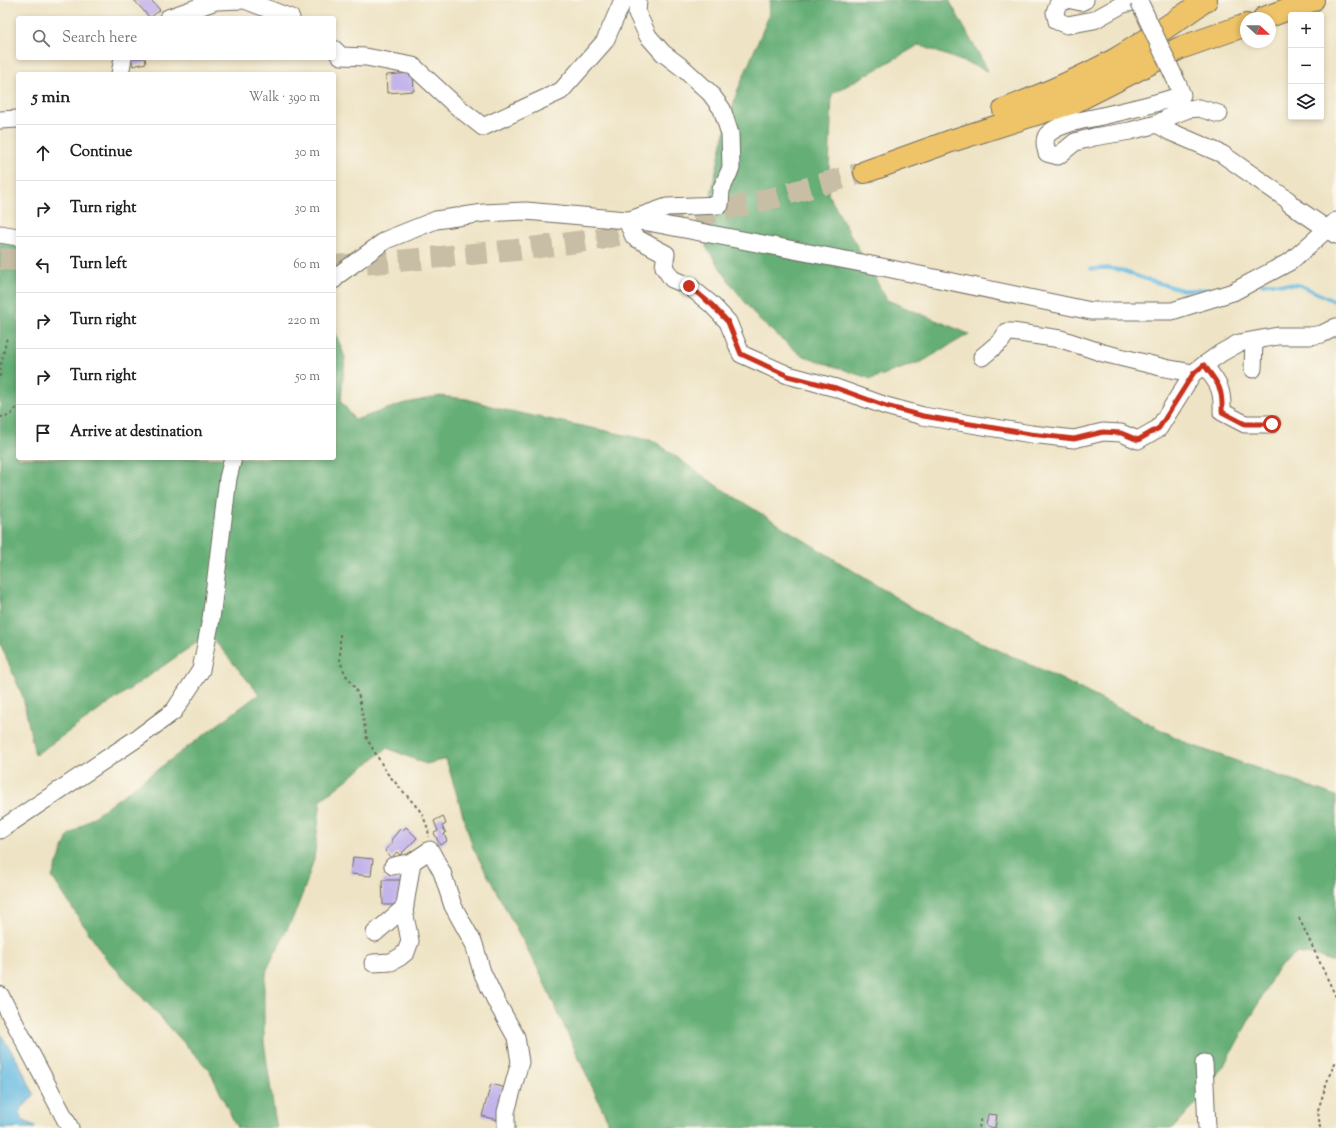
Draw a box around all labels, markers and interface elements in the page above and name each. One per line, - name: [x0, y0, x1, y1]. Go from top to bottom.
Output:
- north arrow: [1240, 12, 1276, 48]
- map controls: [1288, 12, 1324, 120]
- button: +: [1288, 12, 1324, 48]
- search box: [16, 16, 336, 60]
- icon: search: [30, 27, 52, 49]
- text: Search here: [62, 28, 137, 49]
- button: −: [1288, 48, 1324, 84]
- button: layers: [1288, 84, 1324, 120]
- text: 5 min: [32, 86, 70, 110]
- text: Walk · 390 m: [249, 89, 320, 107]
- icon: ahead: [32, 142, 54, 164]
- text: Continue: [70, 142, 132, 163]
- text: 30 m: [294, 144, 320, 162]
- icon: right: [32, 198, 54, 220]
- text: Turn right: [70, 198, 136, 219]
- text: 30 m: [294, 200, 320, 218]
- icon: left: [32, 254, 54, 276]
- text: Turn left: [70, 254, 127, 275]
- text: 60 m: [293, 256, 320, 274]
- route end: [680, 277, 698, 295]
- icon: right: [32, 310, 54, 332]
- text: Turn right: [70, 310, 136, 331]
- text: 220 m: [287, 312, 320, 330]
- icon: right: [32, 366, 54, 388]
- text: Turn right: [70, 366, 136, 387]
- text: 50 m: [295, 368, 320, 386]
- route start: [1263, 415, 1281, 433]
- icon: arrive: [32, 422, 54, 444]
- text: Arrive at destination: [70, 422, 203, 443]

